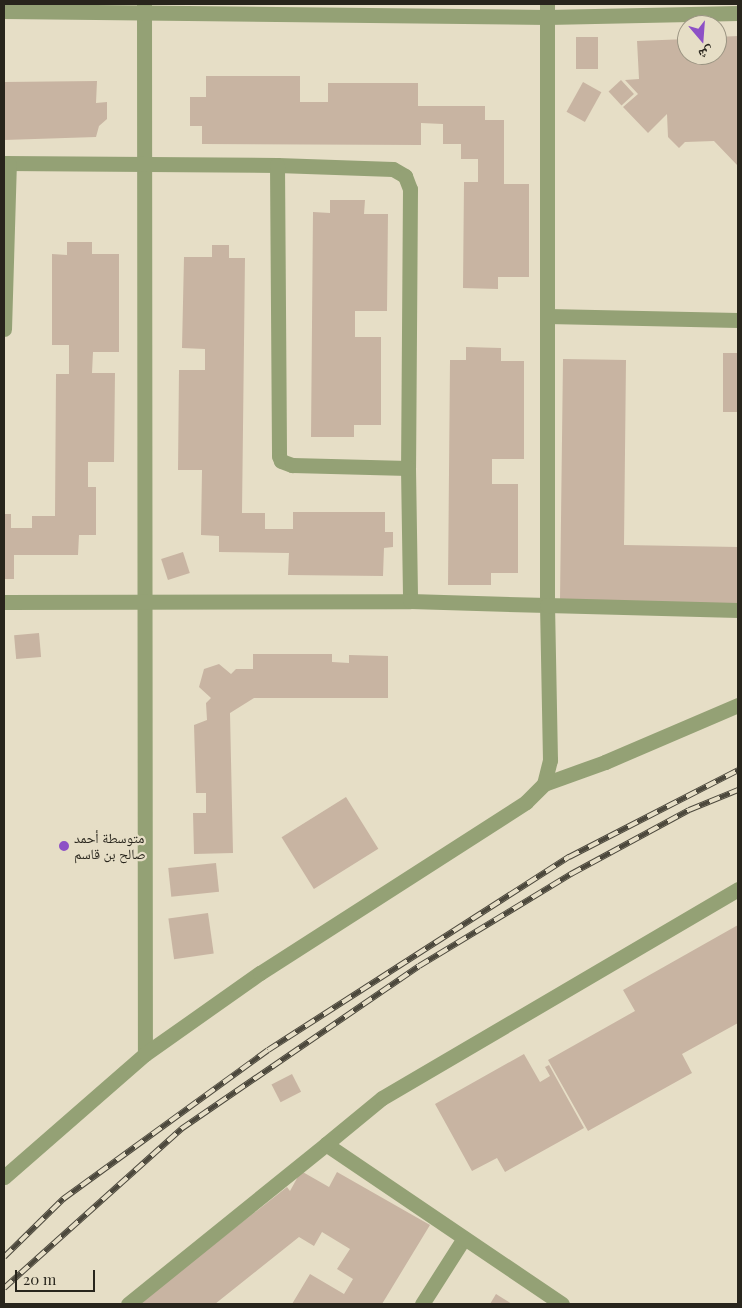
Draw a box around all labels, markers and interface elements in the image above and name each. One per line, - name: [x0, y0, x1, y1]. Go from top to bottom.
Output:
- north arrow: [677, 15, 727, 65]
- text: ش: [696, 42, 716, 65]
- place label: متوسطة أحمد صالح بن قاسم: [74, 830, 146, 862]
- marker: متوسطة أحمد صالح بن قاسم: [58, 840, 70, 852]
- scale bar: [18, 1260, 98, 1292]
- text: 20 m: [23, 1269, 56, 1289]

